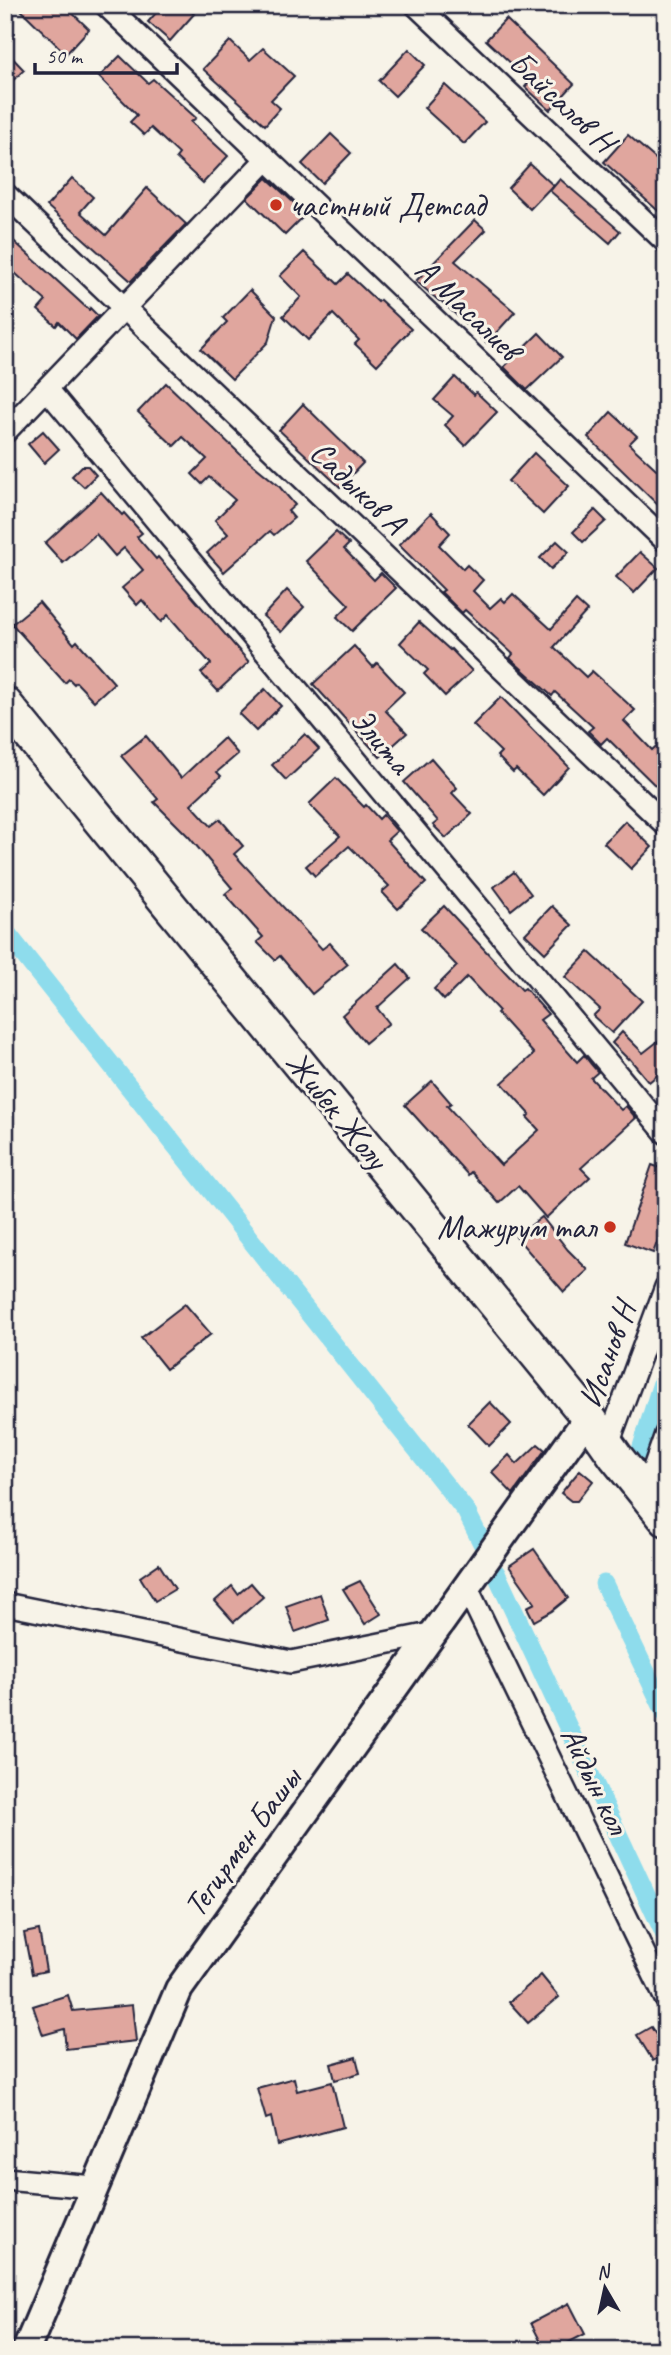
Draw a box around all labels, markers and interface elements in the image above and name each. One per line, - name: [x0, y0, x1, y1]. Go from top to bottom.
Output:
- scale bar: [35, 32, 177, 76]
- street label: Байсалов Н: [500, 41, 628, 164]
- text: 50 m: [46, 43, 84, 69]
- place label: частный Детсад: [290, 184, 488, 226]
- marker: частный Детсад: [268, 197, 284, 213]
- street label: А Масалиев: [407, 249, 534, 373]
- street label: Садыков А: [301, 431, 416, 544]
- street label: Элита: [341, 699, 422, 784]
- street label: Жибек Жолу: [277, 1042, 399, 1180]
- place label: Мажурум тал: [437, 1206, 598, 1248]
- marker: Мажурум тал: [602, 1219, 618, 1235]
- street label: Исанов Н: [569, 1292, 647, 1413]
- street label: Айдын кол: [551, 1720, 640, 1843]
- street label: Тегирмен Башы: [174, 1757, 312, 1925]
- north arrow: [570, 2254, 640, 2324]
- text: N: [595, 2259, 613, 2285]

